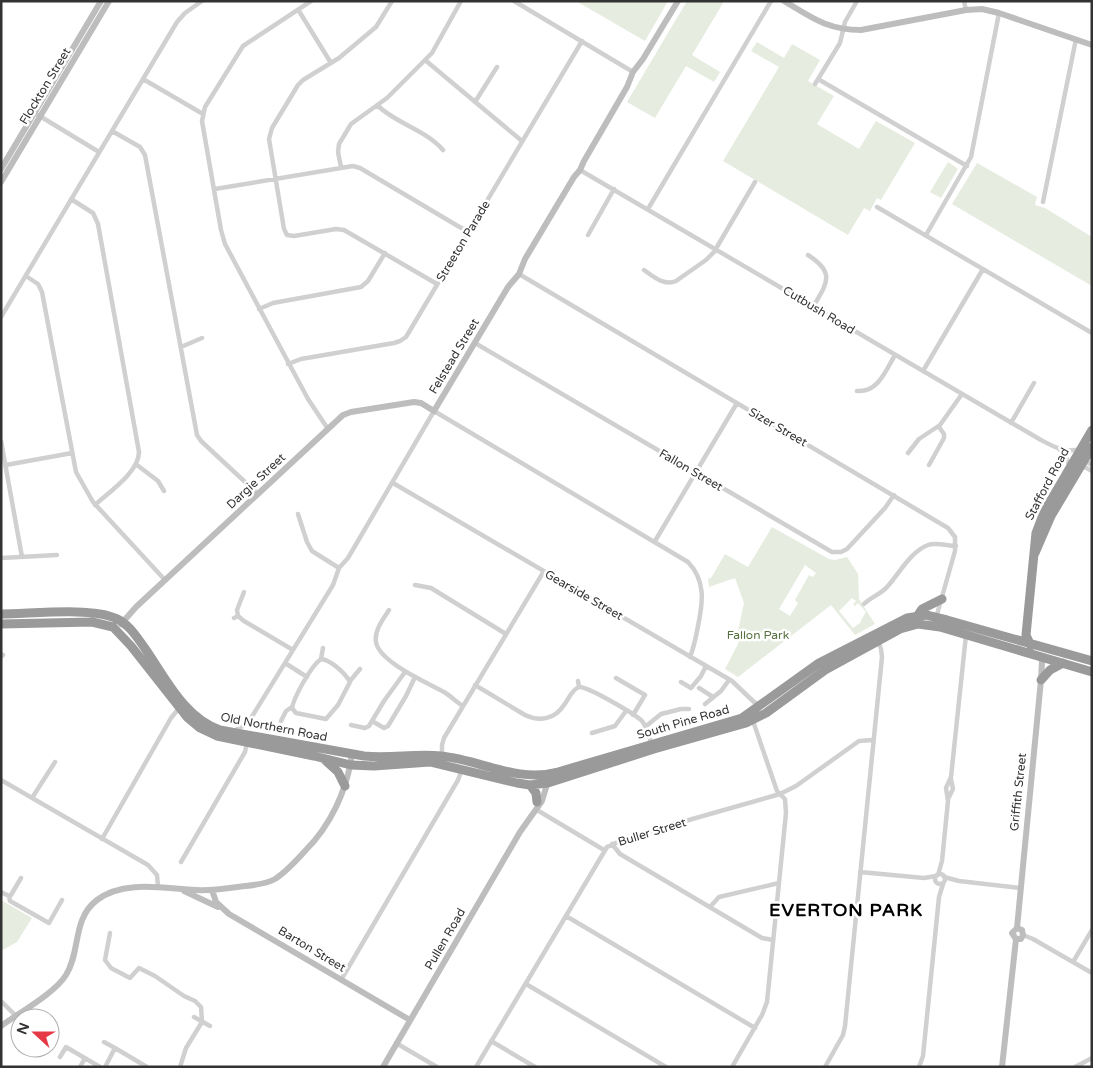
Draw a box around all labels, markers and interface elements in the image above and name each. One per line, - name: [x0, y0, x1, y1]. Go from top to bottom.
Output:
- street label: Flockton Street: [17, 45, 74, 127]
- street label: Streeton Parade: [433, 198, 493, 284]
- street label: Cutbush Road: [781, 283, 857, 337]
- street label: Felstead Street: [426, 315, 482, 396]
- street label: Sizer Street: [746, 405, 810, 450]
- street label: Stafford Road: [1022, 445, 1072, 523]
- street label: Fallon Street: [657, 446, 726, 494]
- street label: Dargie Street: [224, 450, 288, 512]
- street label: Gearside Street: [543, 567, 626, 623]
- park label: Fallon Park: [727, 628, 790, 642]
- street label: South Pine Road: [635, 702, 731, 742]
- street label: Old Northern Road: [219, 710, 329, 744]
- street label: Griffith Street: [1007, 752, 1029, 832]
- street label: Buller Street: [616, 815, 688, 849]
- district label: EVERTON PARK: [769, 899, 923, 921]
- street label: Pullen Road: [422, 906, 468, 972]
- street label: Barton Street: [276, 923, 349, 975]
- north arrow: [10, 1008, 60, 1058]
- text: N: [13, 1020, 33, 1037]

